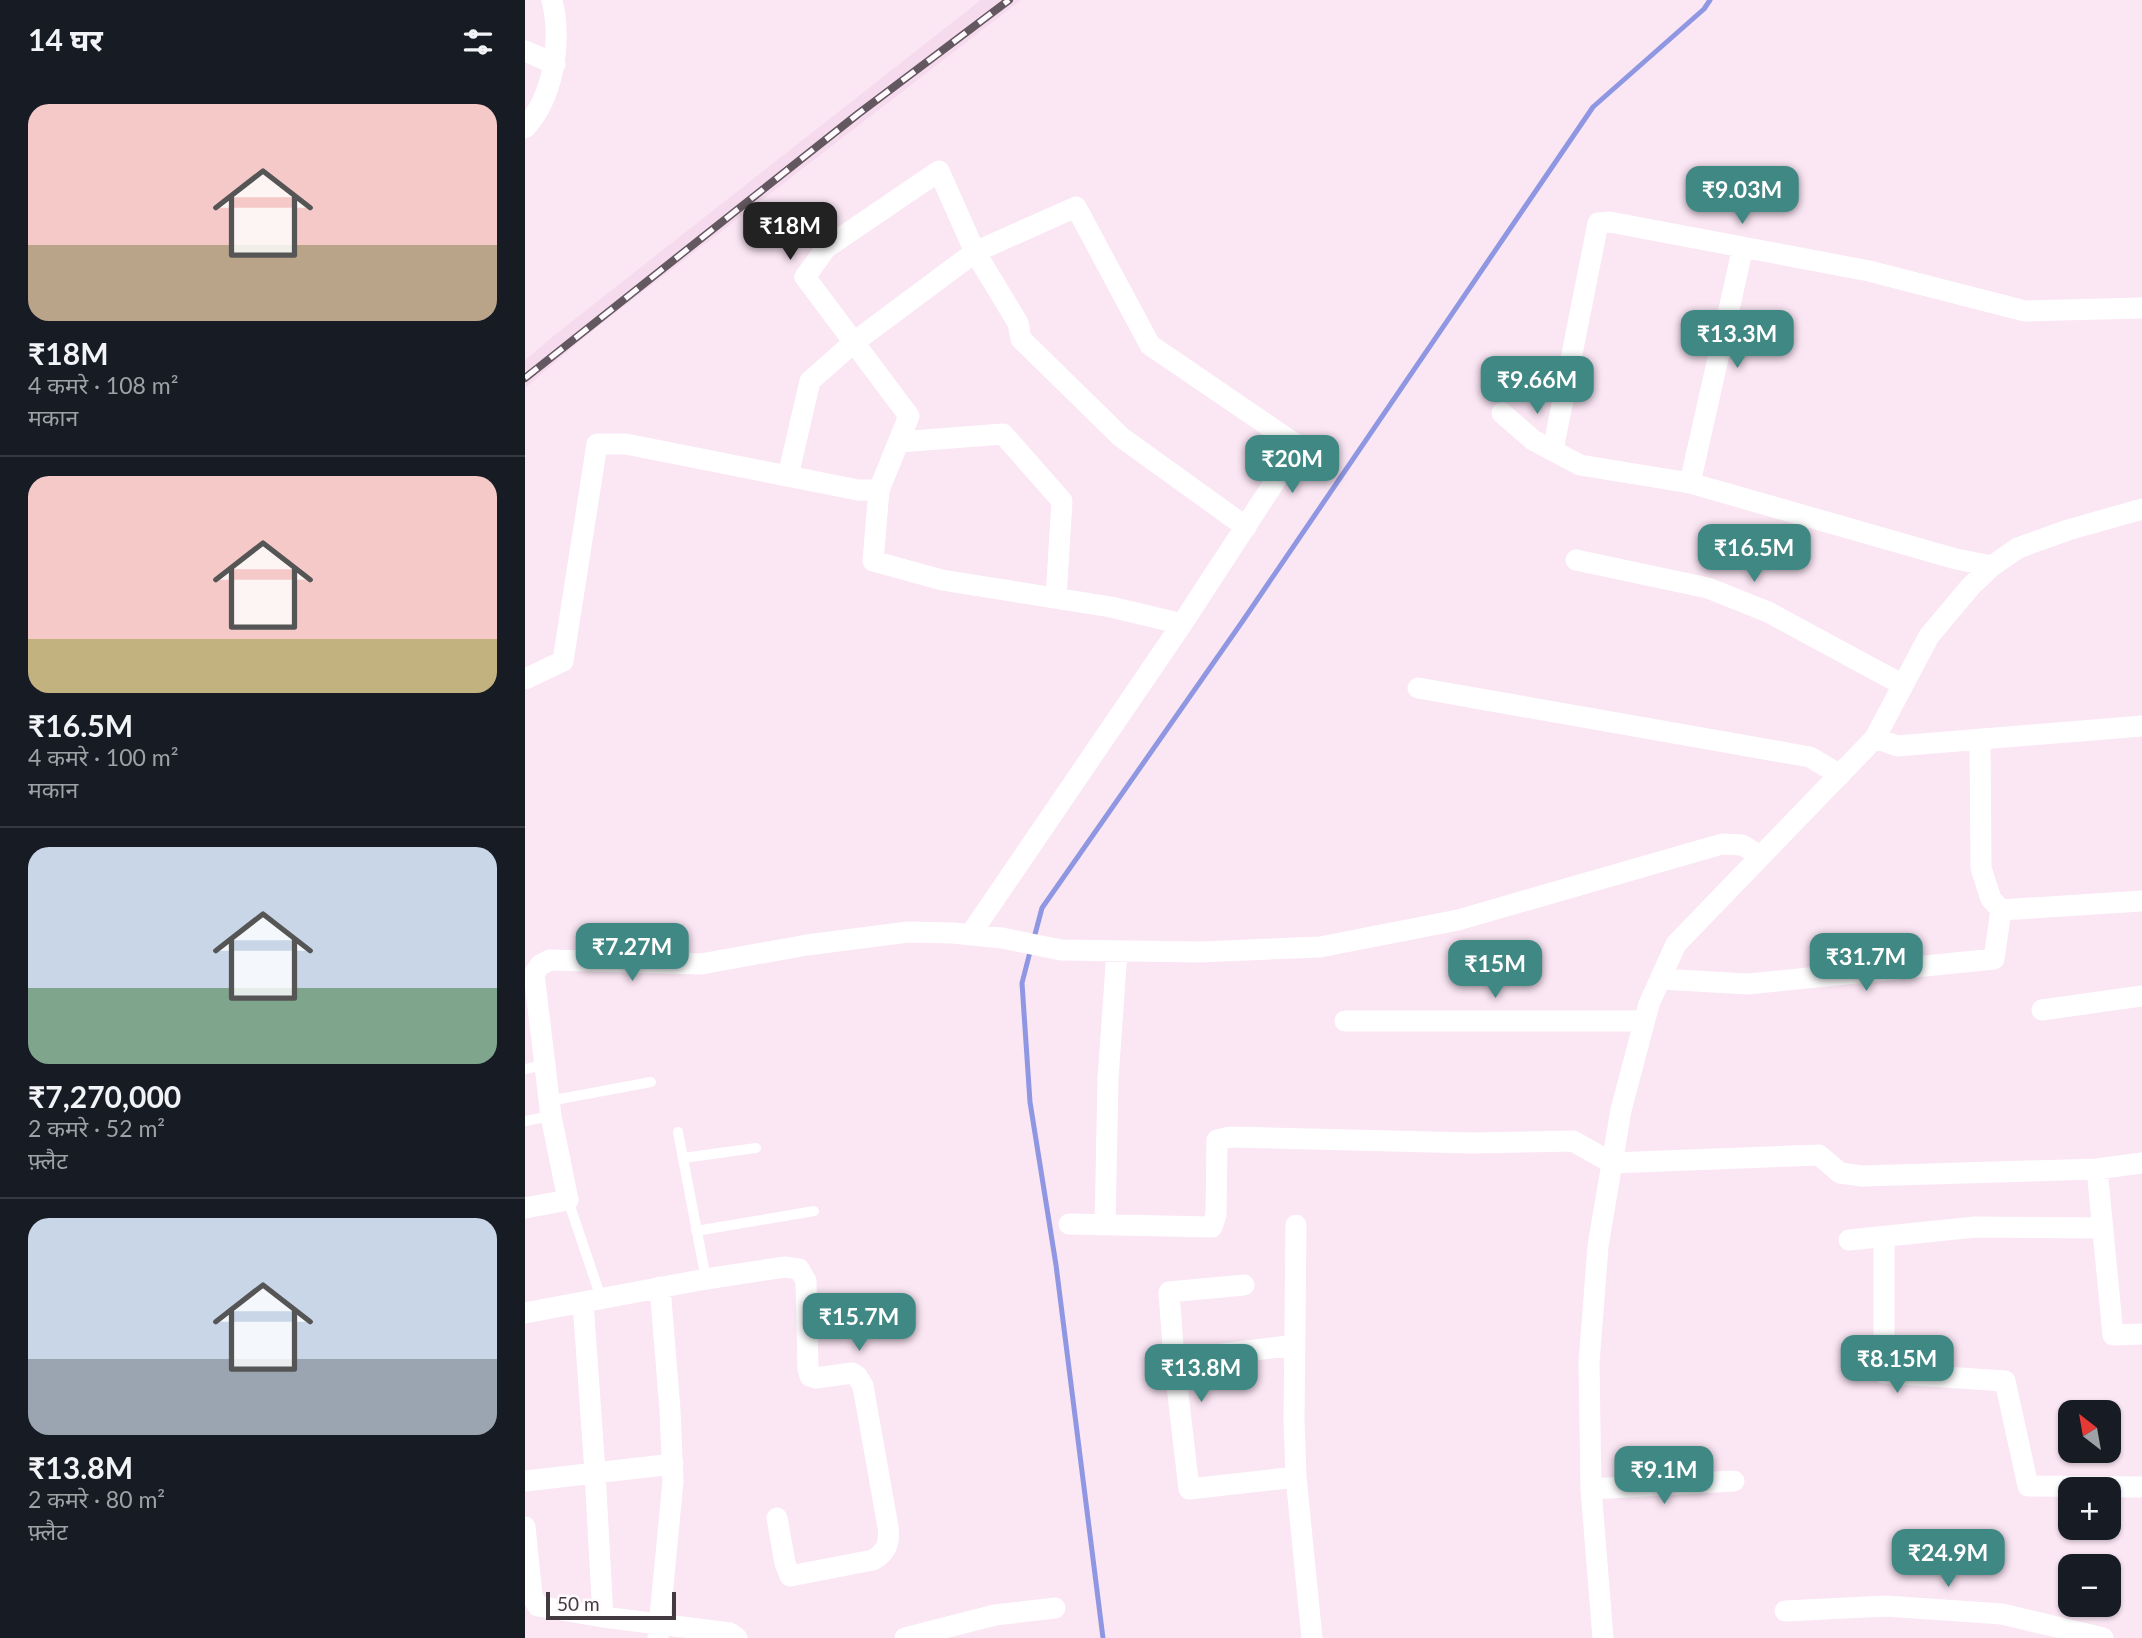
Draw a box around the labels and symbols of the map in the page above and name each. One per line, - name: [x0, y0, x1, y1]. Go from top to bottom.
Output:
- pin: ₹9.03M: [1685, 166, 1799, 226]
- pin: ₹18M: [749, 202, 831, 262]
- pin: ₹13.3M: [1680, 310, 1794, 370]
- pin: ₹9.66M: [1480, 356, 1594, 416]
- pin: ₹20M: [1251, 435, 1333, 495]
- pin: ₹16.5M: [1697, 524, 1811, 584]
- pin: ₹7.27M: [575, 923, 689, 983]
- pin: ₹31.7M: [1809, 934, 1923, 993]
- pin: ₹15M: [1454, 940, 1536, 1000]
- pin: ₹15.7M: [802, 1294, 916, 1353]
- pin: ₹8.15M: [1840, 1336, 1954, 1395]
- pin: ₹13.8M: [1144, 1344, 1258, 1404]
- north arrow: [2058, 1400, 2121, 1463]
- pin: ₹9.1M: [1615, 1446, 1713, 1506]
- pin: ₹24.9M: [1891, 1530, 2005, 1589]
- scale bar: [546, 1589, 675, 1621]

